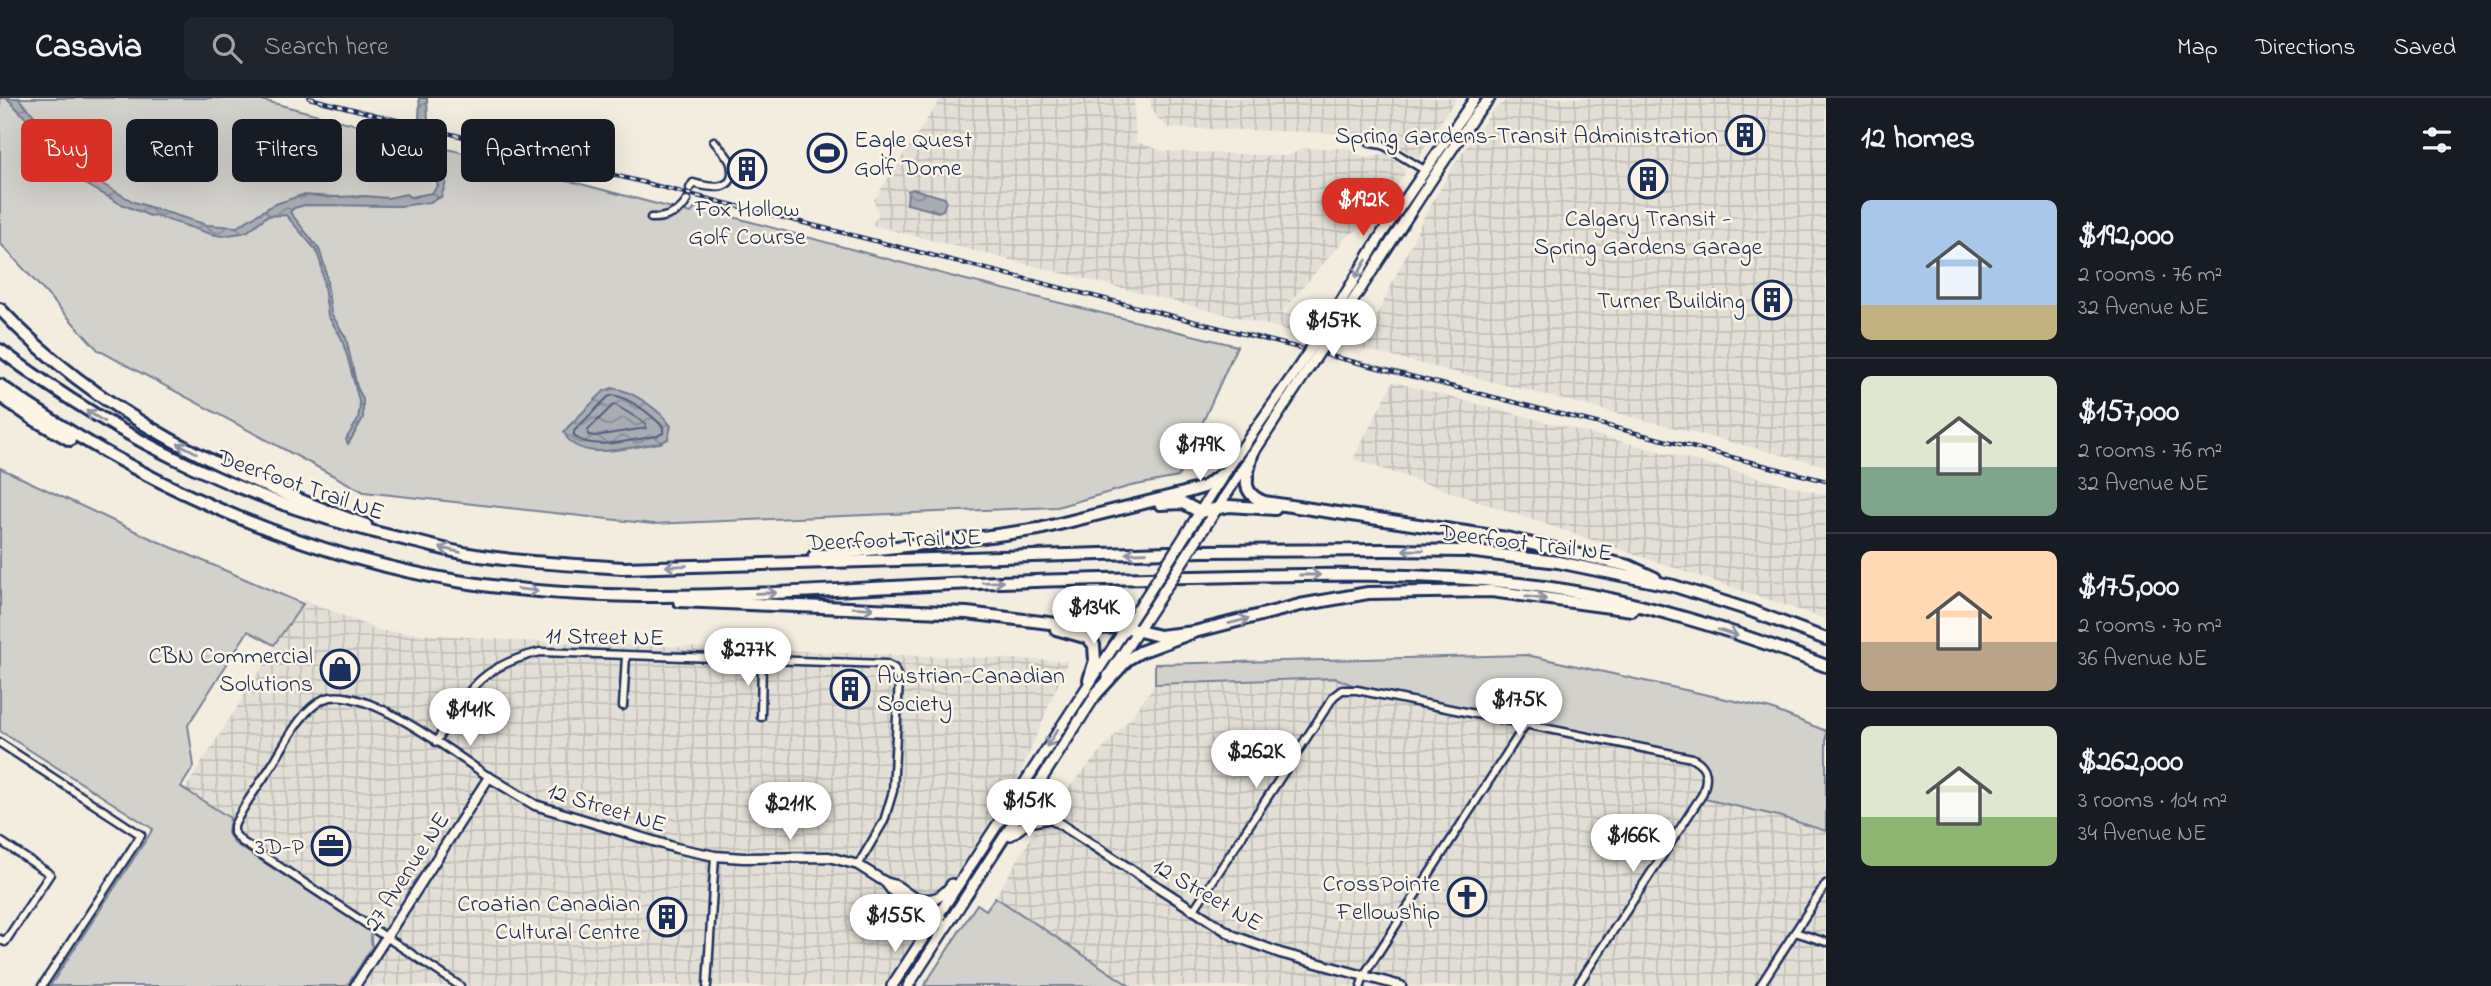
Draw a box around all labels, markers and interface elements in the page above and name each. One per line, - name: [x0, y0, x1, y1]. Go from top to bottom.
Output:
- search box: [184, 17, 674, 80]
- text: Casavia: [35, 24, 142, 72]
- icon: search: [208, 29, 246, 67]
- text: Search here: [264, 29, 389, 67]
- text: Map: [2177, 31, 2218, 66]
- text: Directions: [2256, 31, 2355, 66]
- text: Saved: [2393, 31, 2456, 66]
- building icon: Spring Gardens-Transit Administration: [1724, 114, 1766, 156]
- text: 12 homes: [1861, 118, 1975, 162]
- chip: Buy: [21, 119, 112, 182]
- chip: Rent: [126, 119, 218, 182]
- chip: Filters: [232, 119, 342, 182]
- chip: New: [356, 119, 447, 182]
- chip: Apartment: [461, 119, 615, 182]
- place label: Spring Gardens-Transit Administration: [1335, 120, 1718, 155]
- icon: filters: [2418, 121, 2456, 159]
- place label: Eagle Quest Golf Dome: [854, 124, 972, 187]
- sports icon: Eagle Quest Golf Dome: [806, 132, 848, 174]
- building icon: Fox Hollow Golf Course: [726, 148, 768, 190]
- building icon: Calgary Transit - Spring Gardens Garage: [1627, 158, 1669, 200]
- pin: $192K: [1314, 178, 1412, 238]
- text: $192K: [1338, 184, 1388, 217]
- place label: Fox Hollow Golf Course: [688, 193, 806, 256]
- place label: Calgary Transit - Spring Gardens Garage: [1534, 203, 1763, 266]
- text: $192,000: [2078, 215, 2174, 259]
- icon: home: [1917, 228, 2001, 312]
- one-way arrow: [1354, 258, 1368, 278]
- text: 2 rooms · 76 m²: [2078, 259, 2222, 292]
- building icon: Turner Building: [1751, 279, 1793, 321]
- place label: Turner Building: [1597, 285, 1745, 320]
- text: 32 Avenue NE: [2078, 292, 2209, 325]
- pin: $157K: [1284, 300, 1382, 359]
- text: $157K: [1305, 305, 1361, 338]
- text: $157,000: [2078, 391, 2179, 435]
- icon: home: [1917, 404, 2001, 488]
- one-way arrow: [86, 409, 106, 423]
- pin: $179K: [1151, 424, 1249, 483]
- text: $179K: [1176, 429, 1224, 462]
- text: 2 rooms · 76 m²: [2078, 435, 2222, 468]
- one-way arrow: [177, 441, 198, 454]
- street label: Deerfoot Trail NE: [211, 441, 388, 531]
- text: 32 Avenue NE: [2078, 468, 2209, 501]
- street label: Deerfoot Trail NE: [1436, 516, 1614, 572]
- street label: Deerfoot Trail NE: [805, 521, 982, 562]
- one-way arrow: [439, 543, 462, 556]
- one-way arrow: [1402, 543, 1425, 557]
- one-way arrow: [1125, 546, 1148, 560]
- one-way arrow: [665, 559, 688, 572]
- text: $175,000: [2078, 566, 2179, 610]
- one-way arrow: [1298, 569, 1321, 582]
- one-way arrow: [981, 576, 1004, 589]
- icon: home: [1917, 579, 2001, 663]
- one-way arrow: [516, 584, 539, 597]
- one-way arrow: [754, 587, 777, 600]
- pin: $134K: [1045, 587, 1143, 646]
- one-way arrow: [1524, 591, 1547, 604]
- text: $134K: [1068, 592, 1120, 625]
- one-way arrow: [852, 601, 875, 614]
- text: 2 rooms · 70 m²: [2078, 610, 2222, 643]
- one-way arrow: [1227, 614, 1249, 627]
- street label: 11 Street NE: [545, 620, 665, 657]
- pin: $277K: [699, 628, 797, 688]
- one-way arrow: [1717, 628, 1739, 641]
- text: $277K: [720, 634, 776, 667]
- place label: CBN Commercial Solutions: [148, 640, 313, 703]
- text: 36 Avenue NE: [2078, 643, 2207, 676]
- shop icon: CBN Commercial Solutions: [319, 648, 361, 690]
- place label: Austrian-Canadian Society: [877, 660, 1065, 724]
- building icon: Austrian-Canadian Society: [829, 668, 871, 710]
- pin: $175K: [1470, 678, 1568, 738]
- text: $175K: [1491, 684, 1547, 717]
- pin: $141K: [421, 688, 519, 748]
- text: $141K: [445, 694, 495, 727]
- one-way arrow: [1045, 727, 1059, 747]
- pin: $262K: [1207, 730, 1305, 790]
- text: $262K: [1227, 736, 1285, 769]
- text: $262,000: [2078, 741, 2183, 785]
- icon: home: [1917, 754, 2001, 838]
- street label: 12 Street NE: [542, 775, 670, 844]
- pin: $151K: [980, 780, 1078, 839]
- pin: $211K: [741, 782, 839, 842]
- text: $151K: [1003, 785, 1055, 818]
- text: 3 rooms · 104 m²: [2078, 785, 2227, 818]
- text: $211K: [764, 788, 816, 821]
- street label: 27 Avenue NE: [356, 806, 460, 939]
- pin: $166K: [1584, 814, 1682, 874]
- text: 34 Avenue NE: [2078, 818, 2207, 851]
- text: $166K: [1607, 820, 1659, 853]
- office icon: 3D-P: [310, 825, 352, 867]
- place label: 3D-P: [255, 831, 305, 866]
- street label: 12 Street NE: [1145, 850, 1269, 942]
- place label: CrossPointe Fellowship: [1323, 868, 1440, 931]
- church icon: CrossPointe Fellowship: [1446, 876, 1488, 918]
- place label: Croatian Canadian Cultural Centre: [457, 888, 640, 951]
- pin: $155K: [846, 894, 944, 954]
- building icon: Croatian Canadian Cultural Centre: [646, 896, 688, 938]
- text: $155K: [866, 900, 924, 933]

